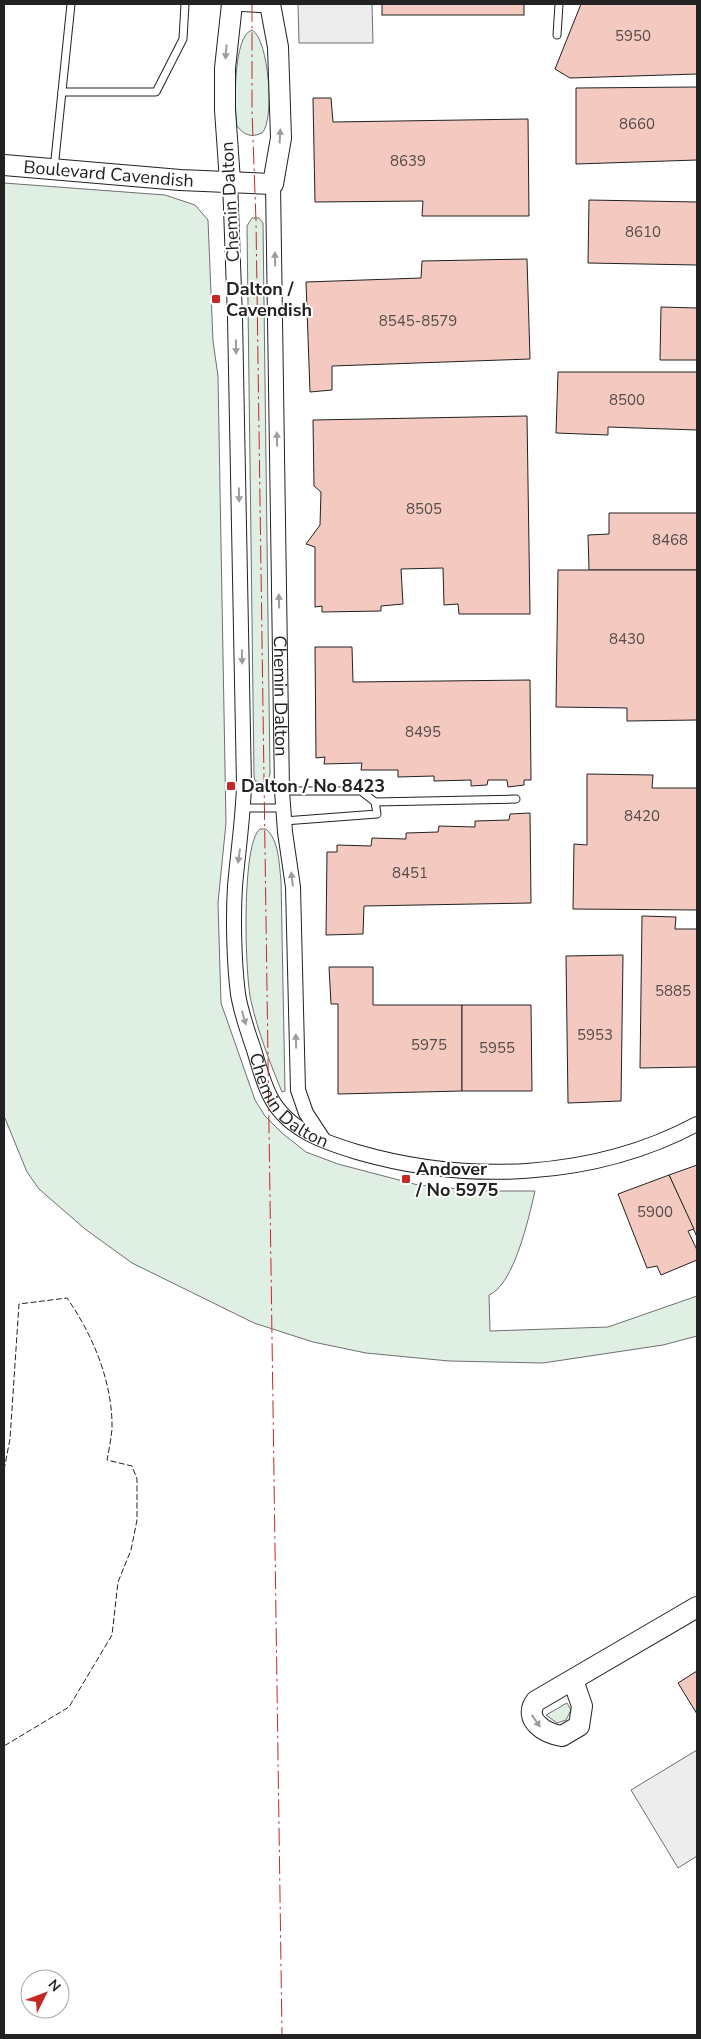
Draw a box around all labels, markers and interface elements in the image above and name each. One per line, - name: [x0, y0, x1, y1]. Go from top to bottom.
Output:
- house number: 5950: [615, 26, 651, 46]
- one-way arrow: [222, 44, 230, 60]
- house number: 8660: [619, 114, 655, 134]
- one-way arrow: [276, 128, 284, 144]
- street label: Chemin Dalton: [215, 141, 245, 263]
- house number: 8639: [390, 151, 426, 171]
- street label: Boulevard Cavendish: [22, 155, 194, 193]
- house number: 8610: [625, 222, 661, 242]
- one-way arrow: [270, 251, 278, 267]
- place label: Dalton / Cavendish: [226, 277, 312, 322]
- marker: Dalton / Cavendish: [210, 293, 222, 305]
- house number: 8545-8579: [379, 311, 457, 331]
- one-way arrow: [232, 339, 240, 355]
- house number: 8500: [609, 390, 645, 410]
- one-way arrow: [273, 431, 281, 447]
- one-way arrow: [235, 487, 243, 503]
- house number: 8505: [406, 499, 442, 519]
- house number: 8468: [652, 530, 688, 550]
- one-way arrow: [275, 593, 283, 609]
- house number: 8430: [609, 629, 645, 649]
- street label: Chemin Dalton: [268, 635, 293, 757]
- one-way arrow: [238, 649, 246, 665]
- house number: 8495: [405, 722, 441, 742]
- place label: Dalton / No 8423: [241, 774, 385, 798]
- marker: Dalton / No 8423: [225, 780, 237, 792]
- house number: 8420: [624, 806, 660, 826]
- one-way arrow: [235, 849, 243, 865]
- house number: 8451: [392, 863, 428, 883]
- one-way arrow: [288, 870, 296, 886]
- house number: 5885: [655, 981, 691, 1001]
- one-way arrow: [240, 1010, 248, 1025]
- house number: 5953: [577, 1025, 613, 1045]
- one-way arrow: [292, 1033, 300, 1049]
- house number: 5975: [411, 1035, 447, 1055]
- house number: 5955: [479, 1038, 515, 1058]
- street label: Chemin Dalton: [244, 1050, 332, 1153]
- place label: Andover / No 5975: [415, 1157, 499, 1202]
- marker: Andover / No 5975: [400, 1173, 412, 1185]
- house number: 5900: [637, 1202, 673, 1222]
- one-way arrow: [531, 1714, 541, 1728]
- north arrow: [20, 1969, 70, 2019]
- text: N: [44, 1975, 65, 1996]

